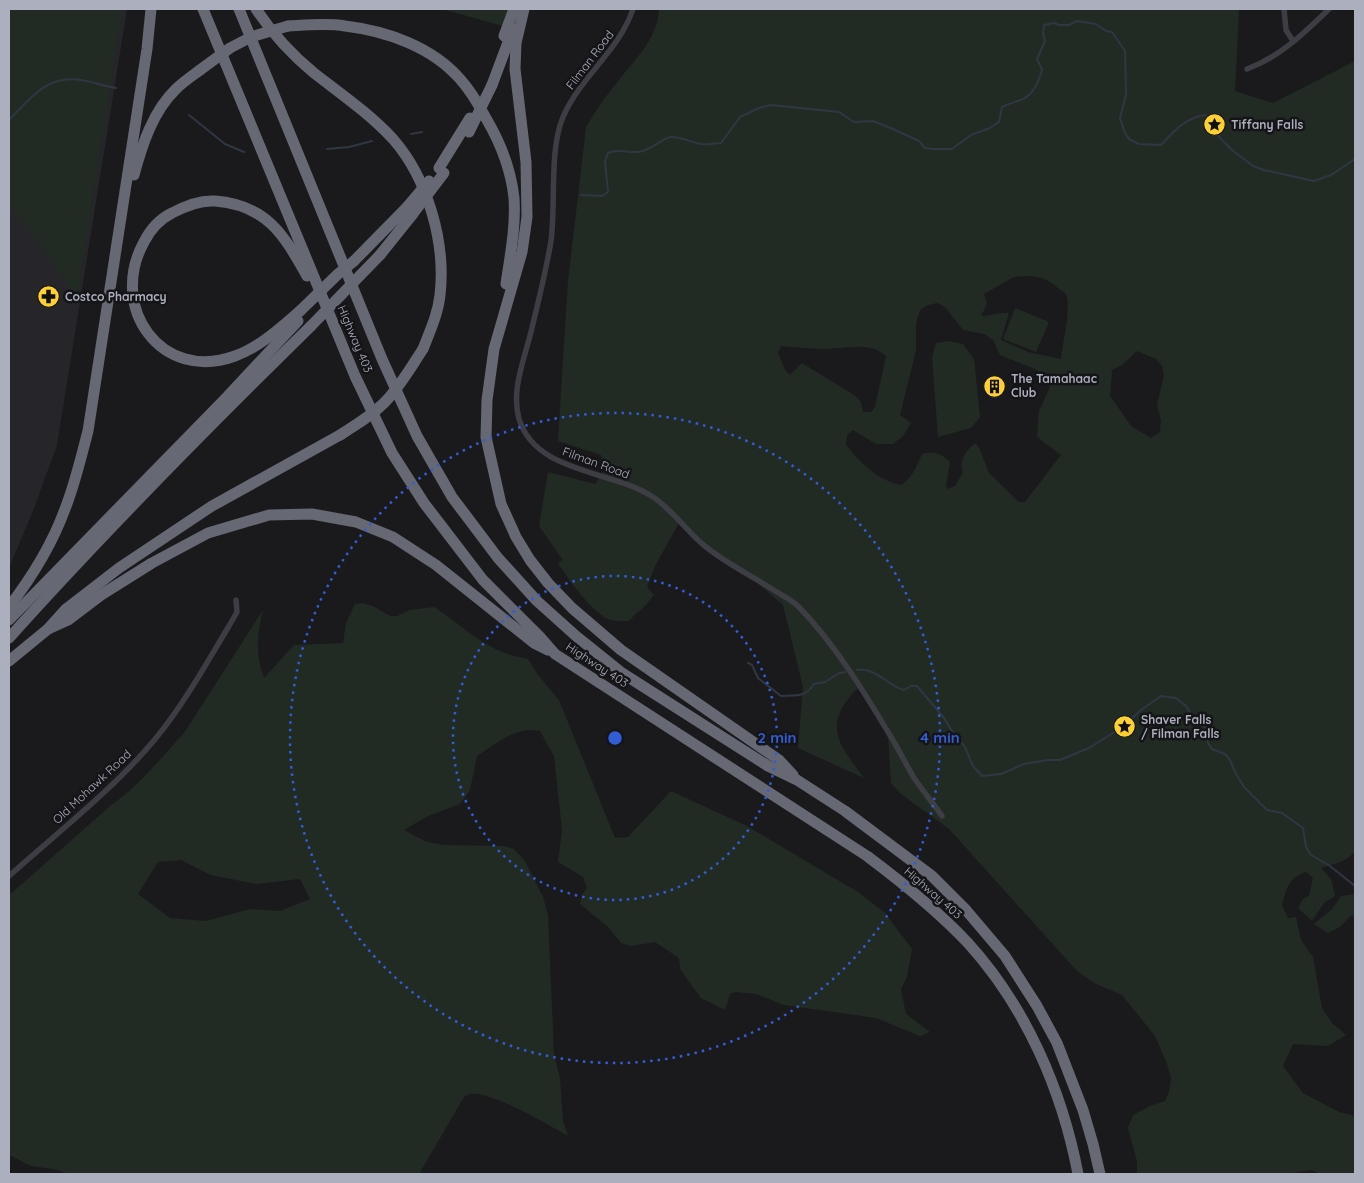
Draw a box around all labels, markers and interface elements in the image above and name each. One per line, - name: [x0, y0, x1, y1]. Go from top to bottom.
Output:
- street label: Filman Road: [562, 27, 617, 92]
- place icon: Tiffany Falls: [1203, 113, 1227, 137]
- place label: Tiffany Falls: [1231, 117, 1303, 132]
- pharmacy icon: Costco Pharmacy: [37, 285, 61, 309]
- place label: Costco Pharmacy: [65, 289, 167, 304]
- street label: Highway 403: [335, 303, 376, 375]
- place label: The Tamahaac Club: [1011, 371, 1097, 400]
- building icon: The Tamahaac Club: [983, 374, 1007, 398]
- street label: Filman Road: [561, 443, 632, 482]
- street label: Highway 403: [563, 639, 631, 690]
- place label: Shaver Falls / Filman Falls: [1141, 712, 1220, 741]
- place icon: Shaver Falls / Filman Falls: [1113, 715, 1137, 739]
- text: 2 min: [757, 728, 797, 747]
- text: 4 min: [920, 728, 960, 747]
- centre of rings: [606, 729, 624, 747]
- street label: Old Mohawk Road: [49, 746, 134, 827]
- street label: Highway 403: [901, 863, 965, 922]

